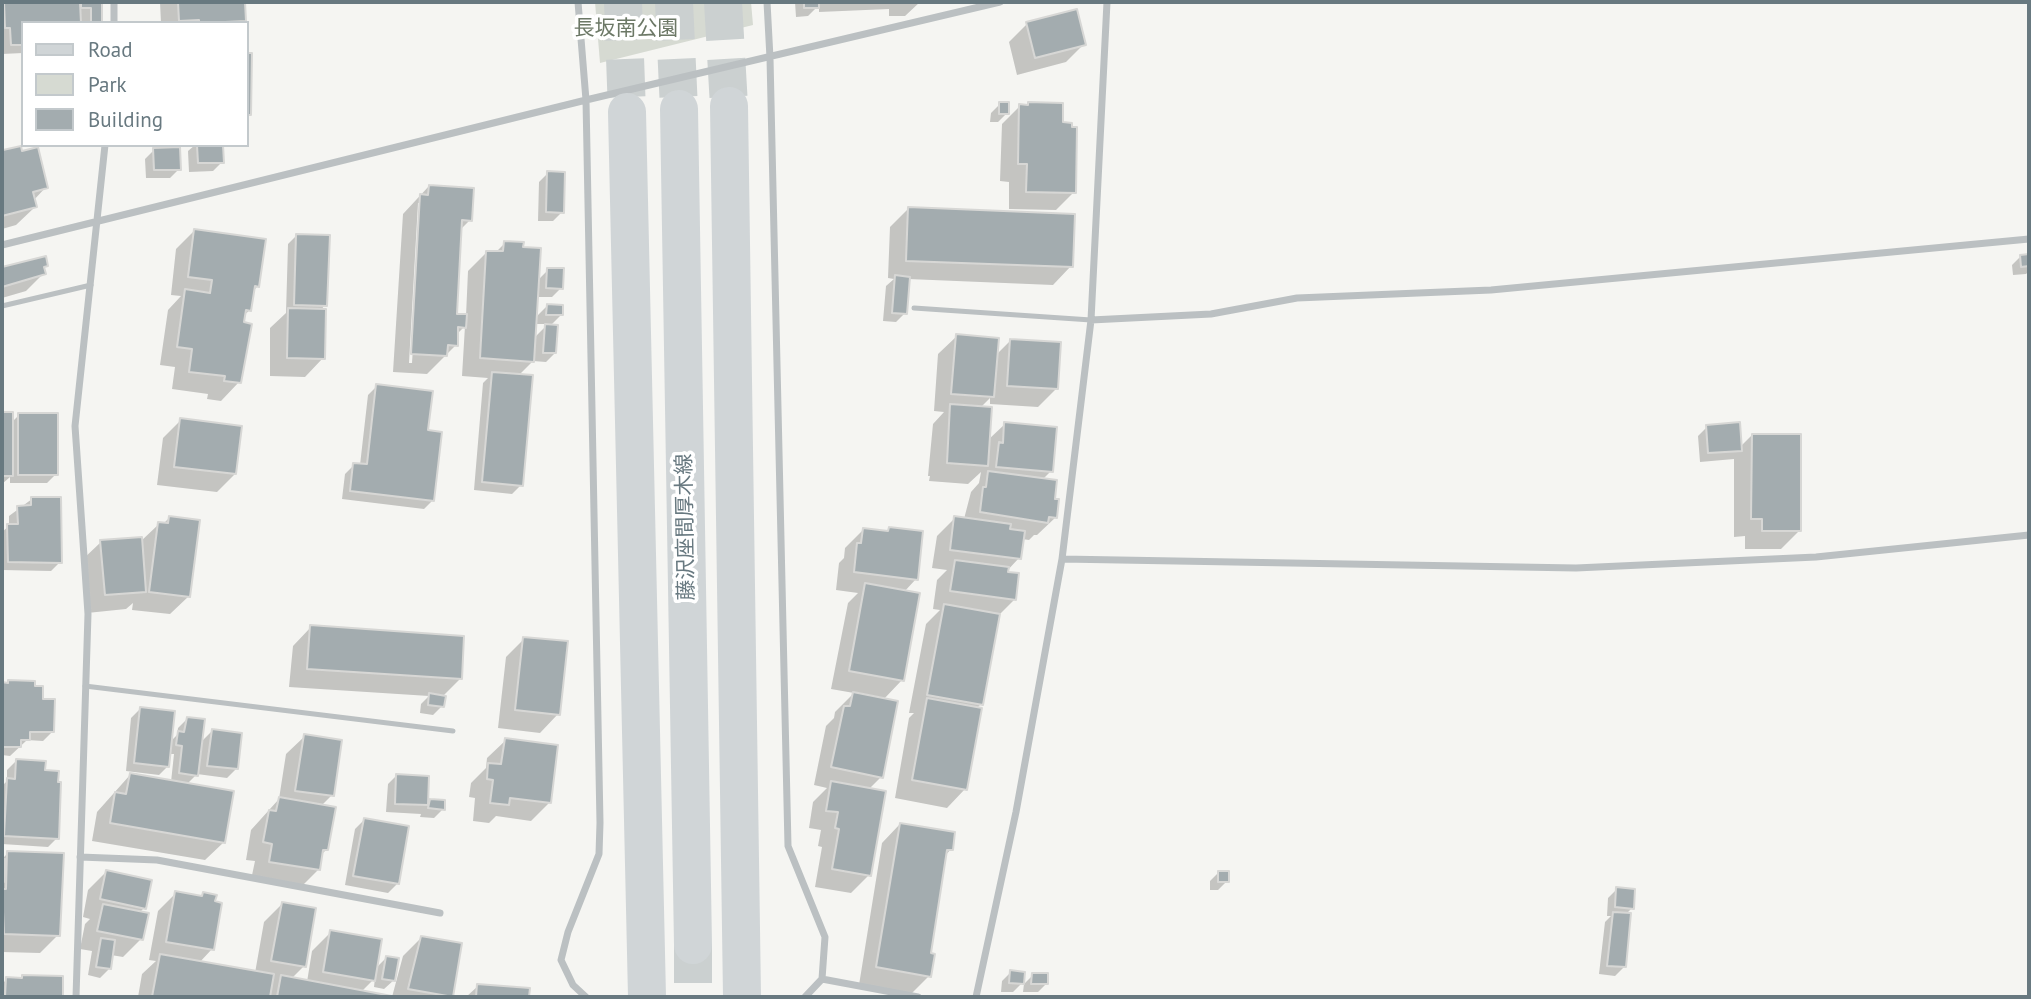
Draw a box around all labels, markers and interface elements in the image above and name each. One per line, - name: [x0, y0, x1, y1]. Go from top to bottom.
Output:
- park label: 長坂南公園: [574, 16, 678, 42]
- legend: [21, 21, 248, 147]
- text: Road: [88, 36, 132, 63]
- text: Park: [88, 71, 127, 98]
- text: Building: [88, 106, 163, 133]
- street label: 藤沢座間厚木線: [672, 453, 700, 601]

